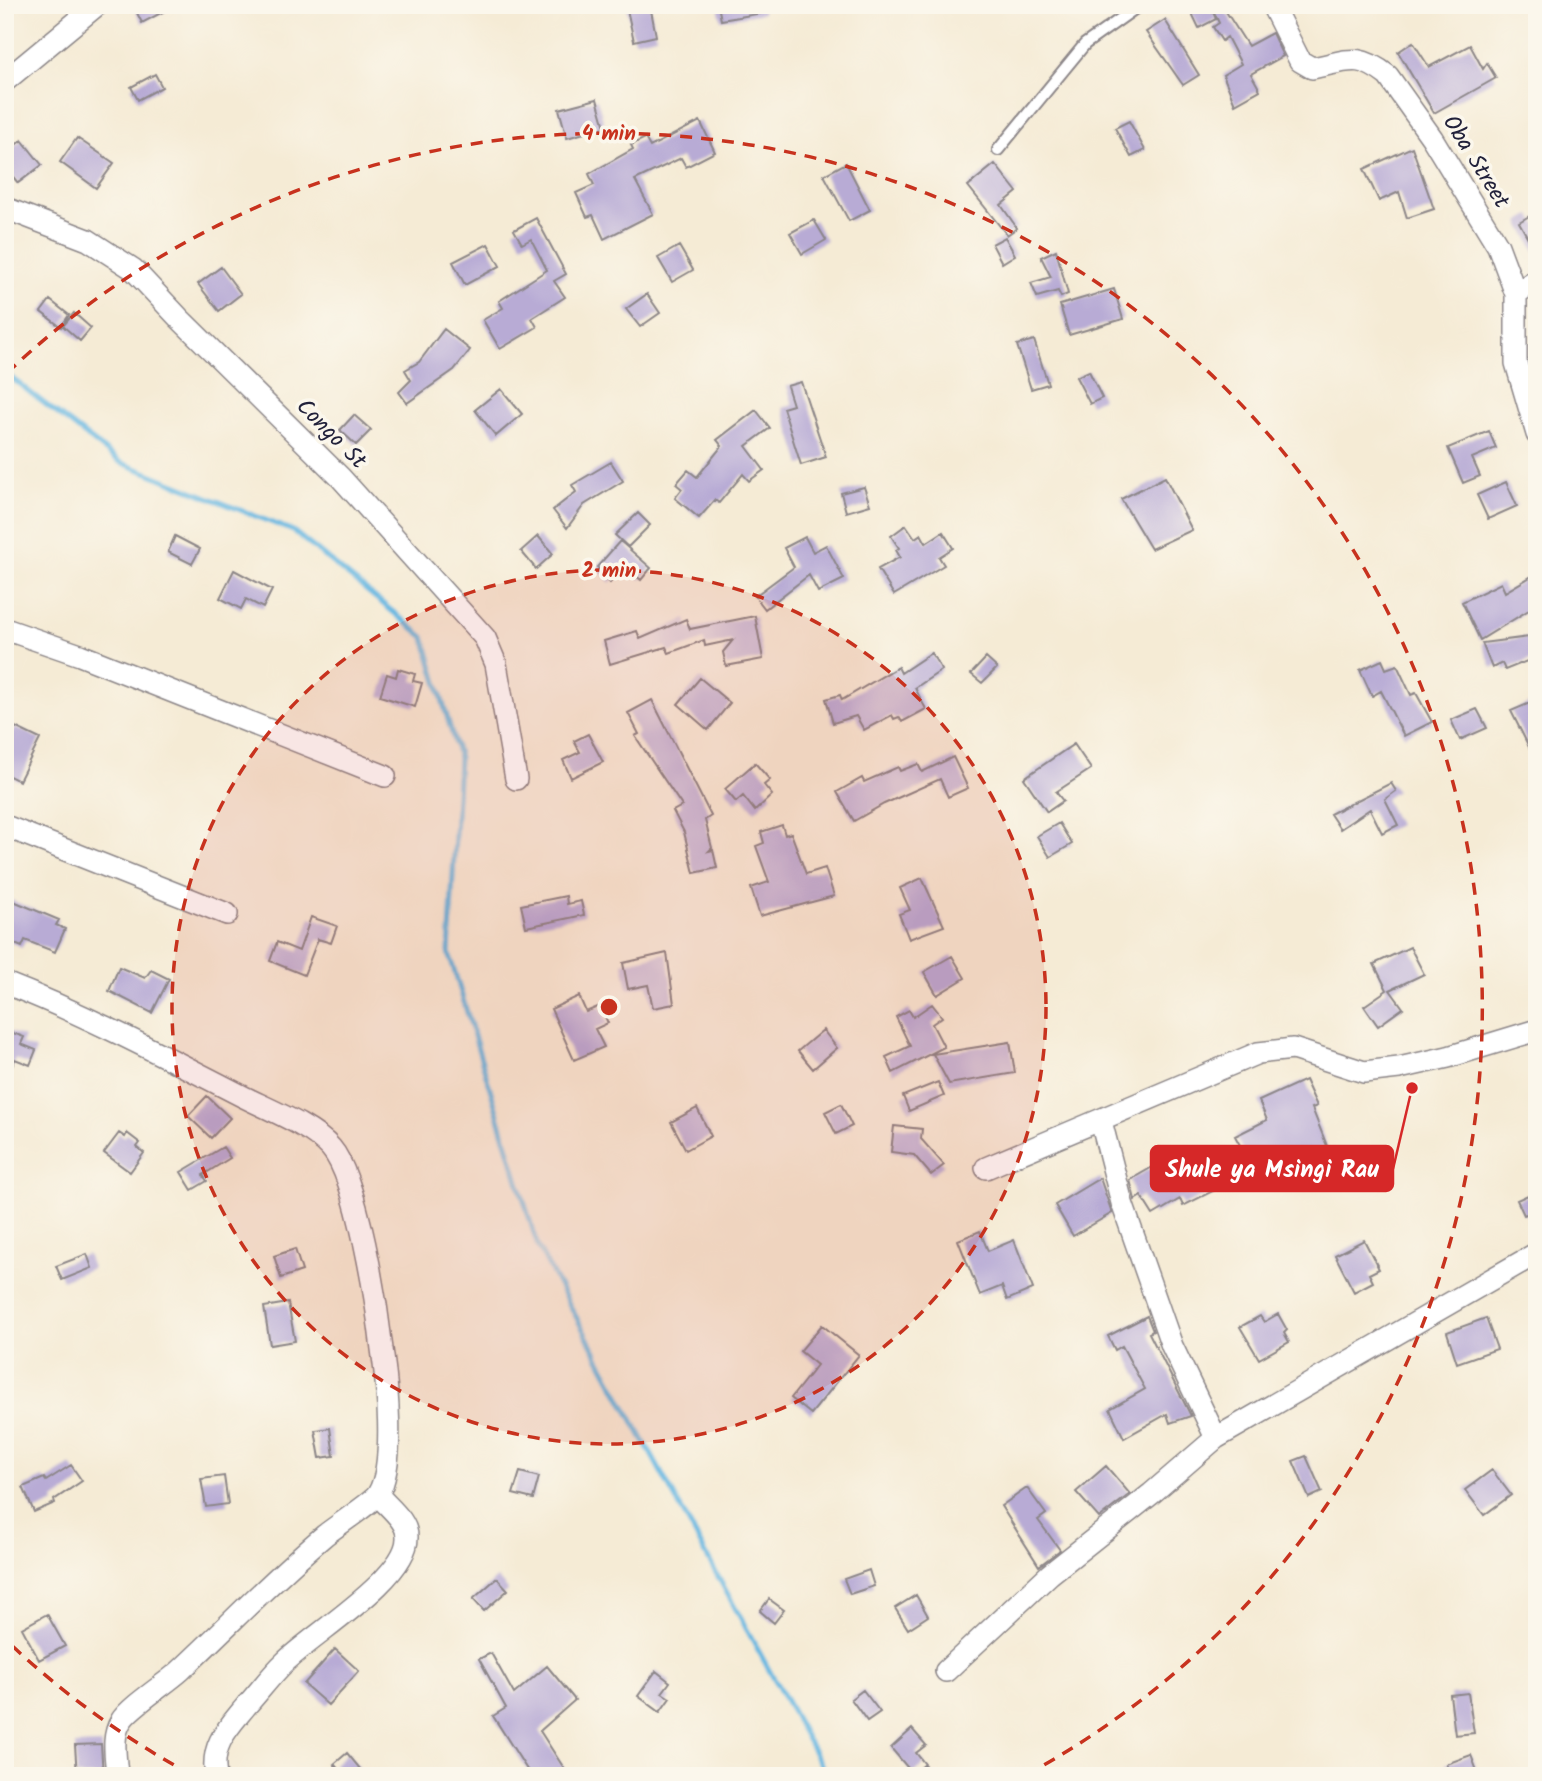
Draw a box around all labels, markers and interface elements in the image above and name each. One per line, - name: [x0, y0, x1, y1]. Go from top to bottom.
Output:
- street label: Oba Street: [1432, 108, 1519, 217]
- text: 4 min: [582, 118, 636, 151]
- street label: Congo St: [287, 391, 375, 479]
- text: 2 min: [582, 555, 636, 588]
- centre of rings: [597, 995, 621, 1019]
- callout: Shule ya Msingi Rau: [1151, 1146, 1393, 1191]
- text: Shule ya Msingi Rau: [1165, 1151, 1379, 1190]

